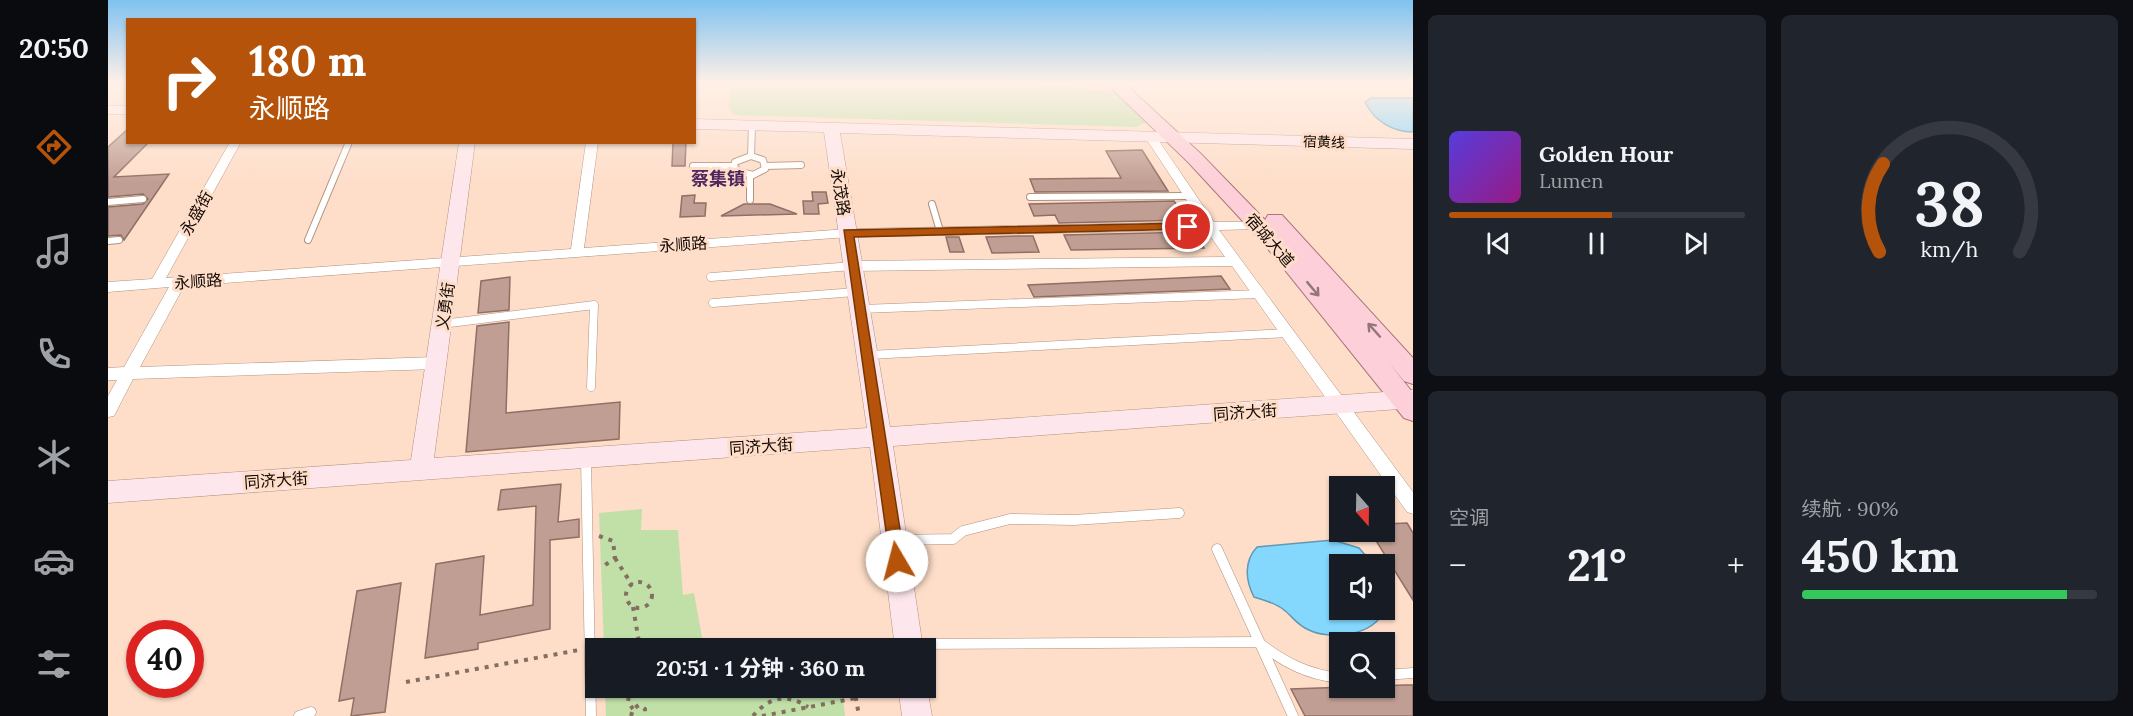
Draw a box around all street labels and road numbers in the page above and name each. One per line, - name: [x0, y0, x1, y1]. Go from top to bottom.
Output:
- street label: 宿黄线: [1303, 132, 1345, 152]
- street label: 永茂路: [827, 167, 855, 217]
- street label: 永盛街: [175, 187, 217, 239]
- street label: 宿城大道: [1241, 209, 1299, 271]
- street label: 永顺路: [658, 232, 708, 256]
- street label: 永顺路: [173, 269, 223, 293]
- street label: 义勇街: [432, 281, 458, 331]
- street label: 同济大街: [1212, 400, 1278, 424]
- street label: 同济大街: [728, 434, 794, 458]
- street label: 同济大街: [243, 468, 309, 492]

